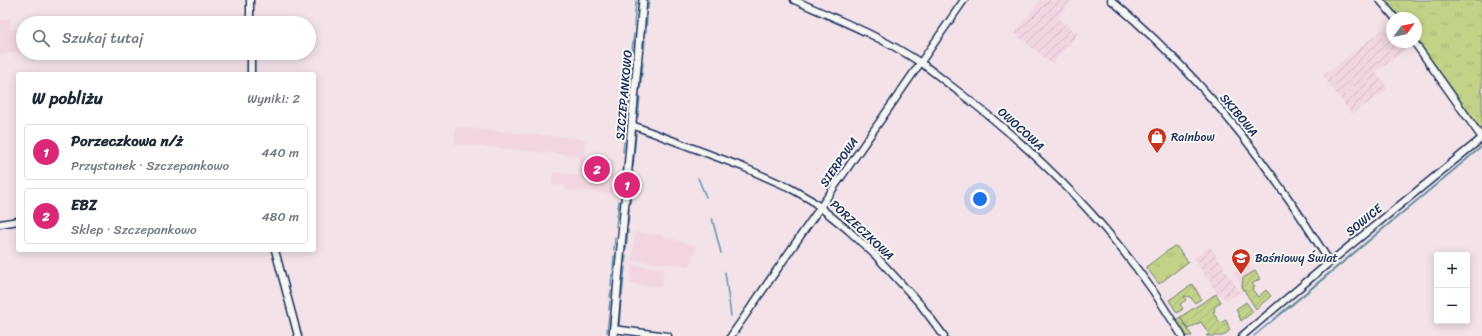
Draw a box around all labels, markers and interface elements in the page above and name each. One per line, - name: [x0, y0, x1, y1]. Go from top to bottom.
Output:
- north arrow: [1386, 12, 1422, 48]
- search box: [16, 16, 316, 60]
- text: Szukaj tutaj: [62, 25, 143, 51]
- icon: search: [30, 27, 52, 49]
- street label: SZCZEPANKOWO: [609, 49, 639, 141]
- text: W pobliżu: [32, 83, 103, 113]
- text: Wyniki: 2: [247, 87, 300, 110]
- street label: SKIBOWA: [1214, 88, 1264, 142]
- street label: OWOCOWA: [992, 102, 1050, 157]
- shop icon: Rainbow: [1146, 126, 1168, 154]
- place label: Rainbow: [1171, 126, 1215, 148]
- text: Porzeczkowa n/ż: [71, 128, 183, 154]
- street label: SIERPOWA: [814, 132, 864, 192]
- text: 1: [43, 141, 49, 164]
- text: 440 m: [261, 141, 299, 164]
- text: Przystanek · Szczepankowo: [71, 154, 229, 177]
- pin: 2: [584, 154, 610, 184]
- pin: 1: [614, 170, 640, 200]
- your location: [970, 189, 990, 209]
- text: EBZ: [71, 192, 97, 218]
- street label: PORZECZKOWA: [825, 194, 899, 266]
- street label: SOWICE: [1341, 197, 1388, 242]
- text: 2: [42, 205, 50, 228]
- text: 480 m: [261, 205, 299, 228]
- text: Sklep · Szczepankowo: [71, 218, 197, 241]
- school or university icon: Baśniowy Świat: [1230, 247, 1252, 275]
- place label: Baśniowy Świat: [1255, 247, 1338, 269]
- map controls: [1434, 252, 1470, 324]
- button: +: [1434, 252, 1470, 288]
- button: −: [1434, 288, 1470, 324]

